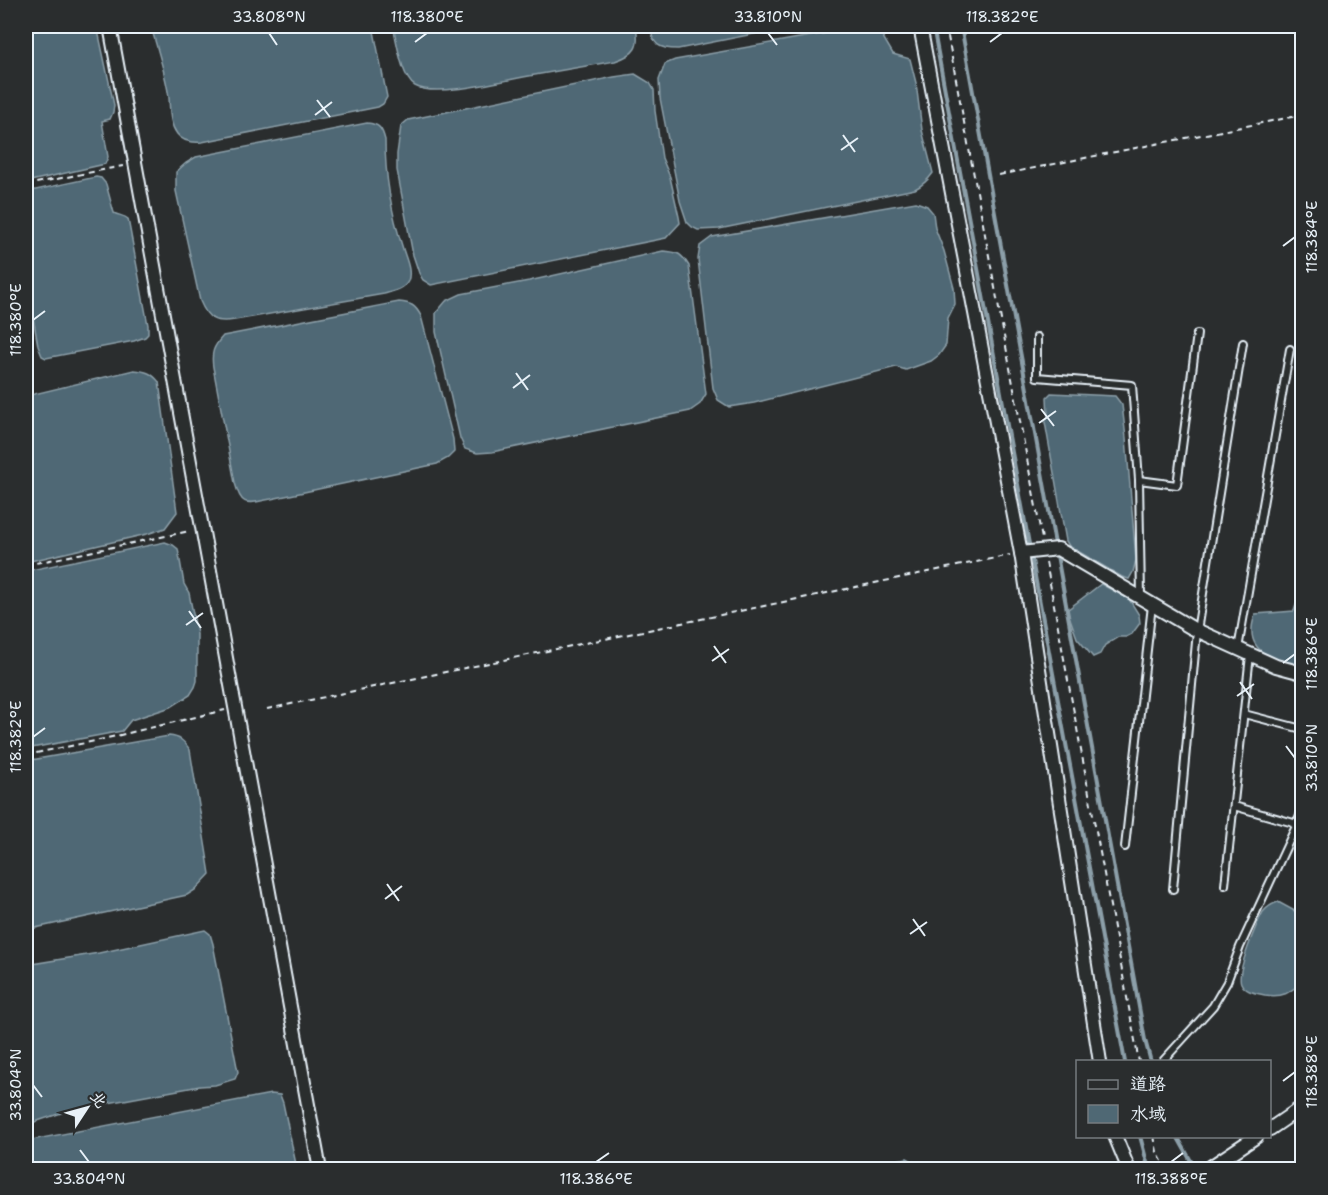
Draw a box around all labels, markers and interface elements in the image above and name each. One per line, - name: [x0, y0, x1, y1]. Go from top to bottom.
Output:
- text: 33.808°N: [232, 7, 306, 27]
- text: 118.380°E: [390, 7, 464, 27]
- text: 33.810°N: [734, 7, 802, 27]
- text: 118.382°E: [966, 7, 1038, 27]
- text: 118.384°E: [1302, 201, 1322, 273]
- text: 118.380°E: [6, 283, 26, 357]
- text: 118.386°E: [1302, 617, 1322, 691]
- text: 118.382°E: [6, 701, 26, 773]
- text: 33.810°N: [1302, 724, 1322, 792]
- text: 118.388°E: [1302, 1035, 1322, 1109]
- text: 33.804°N: [6, 1048, 26, 1122]
- legend: [1076, 1060, 1271, 1138]
- text: 道路: [1130, 1072, 1166, 1096]
- north arrow: [57, 1078, 117, 1138]
- text: 北: [86, 1087, 112, 1112]
- text: 水域: [1130, 1102, 1166, 1126]
- text: 33.804°N: [52, 1169, 126, 1189]
- text: 118.386°E: [559, 1169, 633, 1189]
- text: 118.388°E: [1134, 1169, 1208, 1189]

